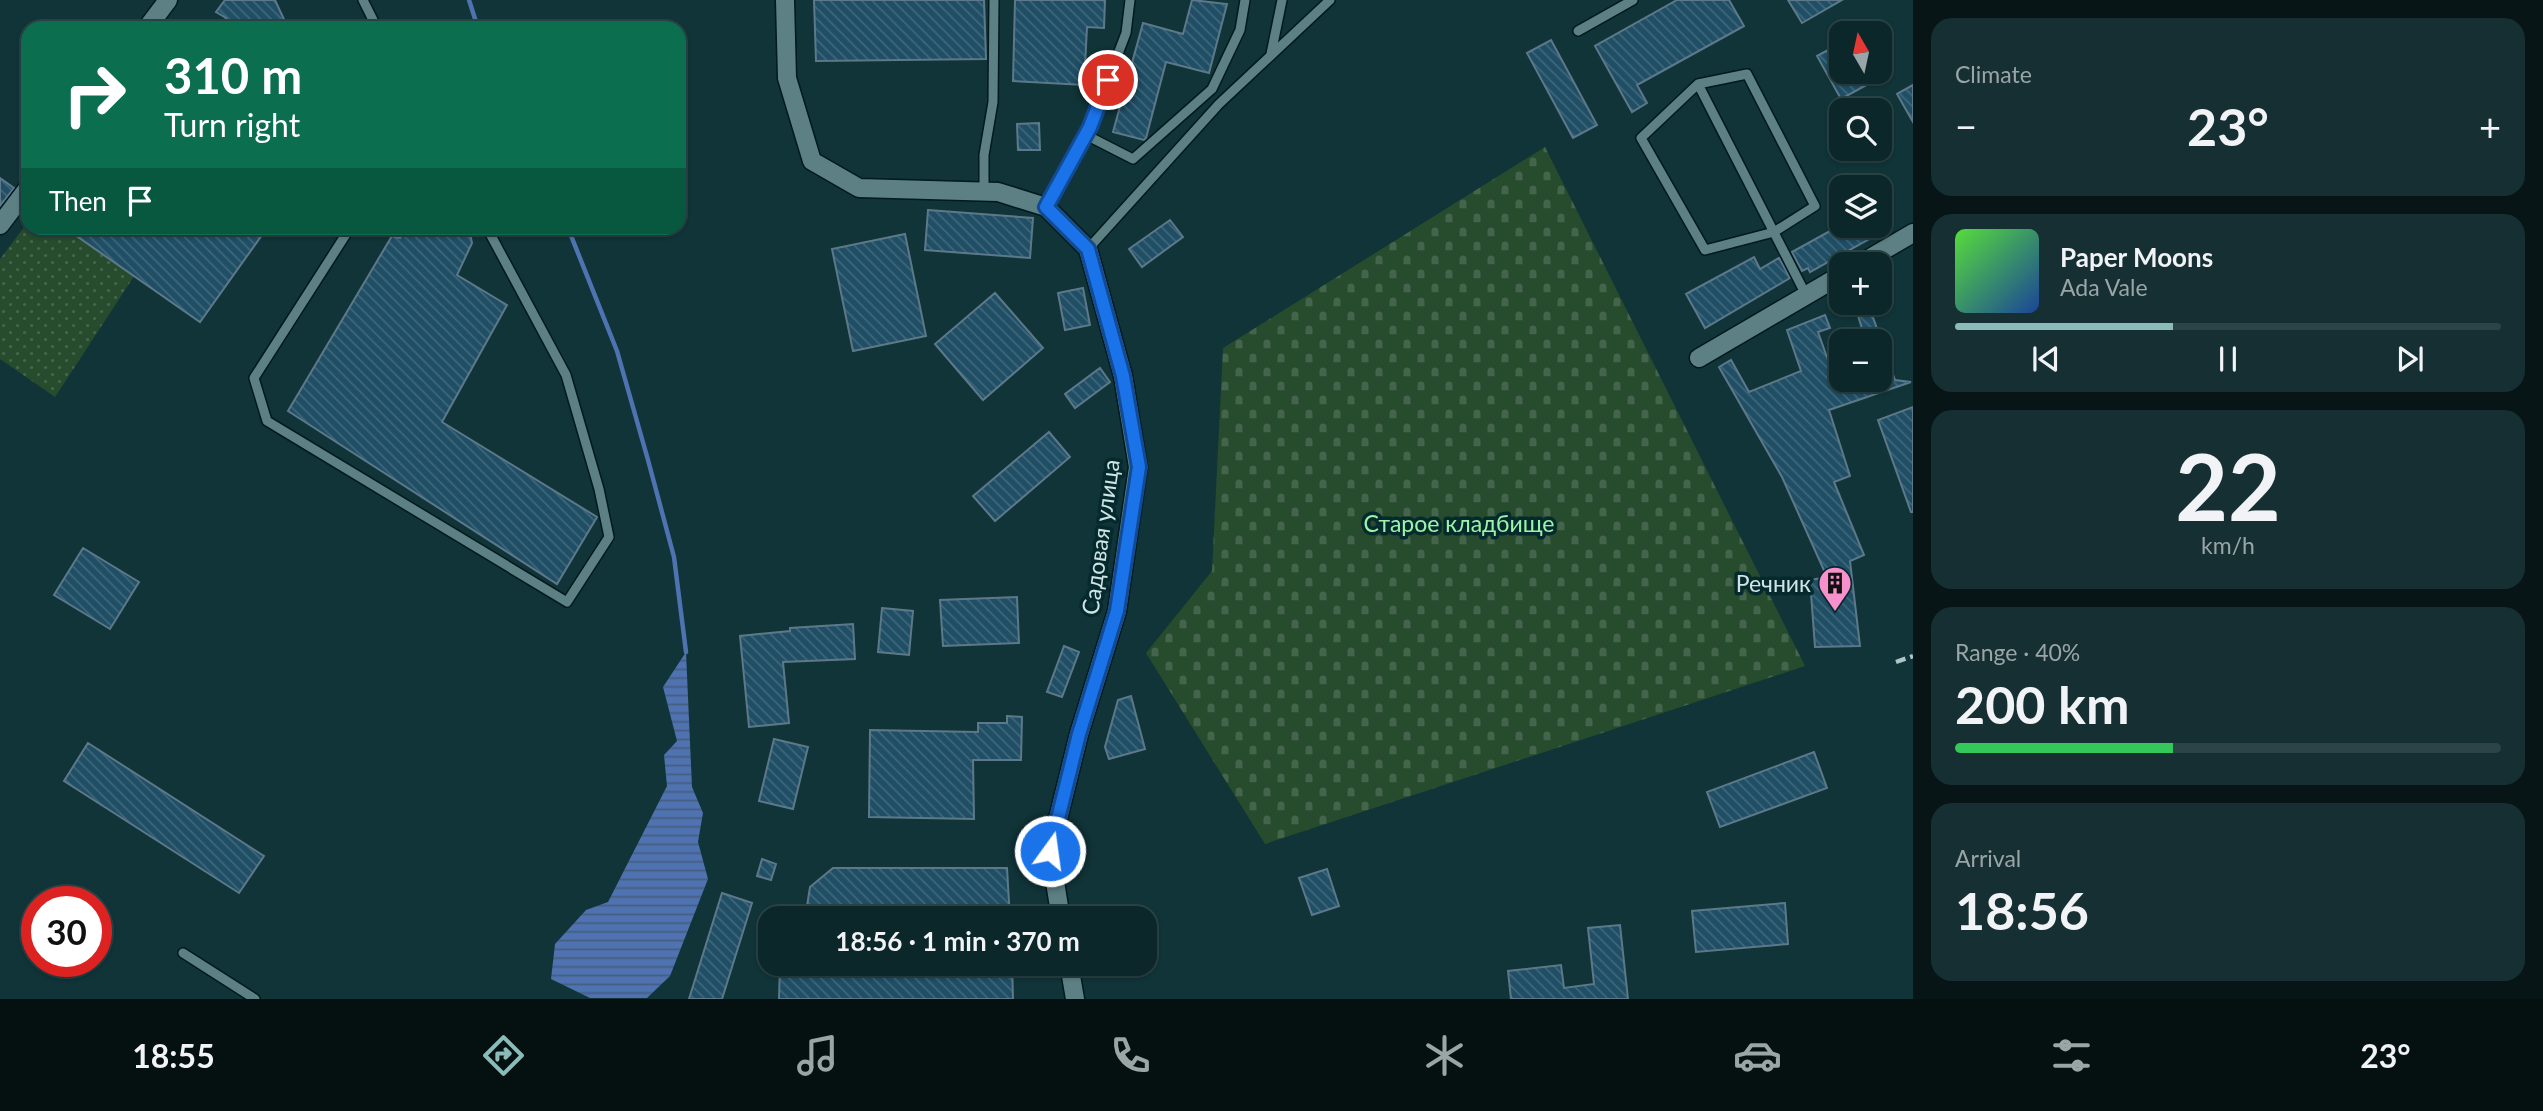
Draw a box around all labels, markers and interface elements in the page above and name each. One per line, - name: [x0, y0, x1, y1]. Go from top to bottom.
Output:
- north arrow: [1829, 21, 1892, 84]
- map controls: [1829, 21, 1892, 392]
- text: 310 m: [164, 46, 302, 104]
- icon: right: [49, 49, 140, 140]
- pin: [1078, 50, 1138, 110]
- text: Climate: [1955, 60, 2032, 88]
- icon: arrive: [1089, 61, 1127, 99]
- text: 23°: [2187, 95, 2269, 157]
- button: search: [1829, 98, 1892, 161]
- text: −: [1955, 103, 1977, 149]
- text: +: [2479, 103, 2501, 149]
- text: Turn right: [164, 105, 300, 144]
- button: layers: [1829, 175, 1892, 238]
- icon: arrive: [121, 182, 159, 220]
- text: Then: [49, 185, 107, 217]
- text: Paper Moons: [2060, 241, 2213, 273]
- button: +: [1829, 252, 1892, 315]
- text: Ada Vale: [2060, 273, 2148, 301]
- button: −: [1829, 329, 1892, 392]
- icon: previous: [2027, 340, 2065, 378]
- icon: pause: [2209, 340, 2247, 378]
- icon: next: [2391, 340, 2429, 378]
- text: 22: [2175, 431, 2281, 540]
- street label: Садовая улица: [1075, 457, 1125, 617]
- park label: Старое кладбище: [1364, 509, 1555, 537]
- text: km/h: [2201, 531, 2255, 559]
- building icon: Речник: [1816, 564, 1854, 613]
- place label: Речник: [1736, 569, 1811, 597]
- text: Range · 40%: [1955, 638, 2080, 666]
- text: 200 km: [1955, 673, 2129, 735]
- position arrow: [1013, 814, 1087, 888]
- text: Arrival: [1955, 844, 2021, 872]
- text: 18:56: [1955, 879, 2089, 941]
- speed limit sign: 30: [21, 886, 112, 977]
- text: 18:56 · 1 min · 370 m: [835, 925, 1080, 957]
- icon: directions: [479, 1031, 528, 1080]
- icon: music: [793, 1031, 842, 1080]
- icon: phone: [1106, 1031, 1155, 1080]
- icon: climate: [1420, 1031, 1469, 1080]
- icon: car: [1733, 1031, 1782, 1080]
- icon: filters: [2047, 1031, 2096, 1080]
- text: 18:55: [132, 1036, 215, 1075]
- text: 23°: [2360, 1036, 2411, 1075]

